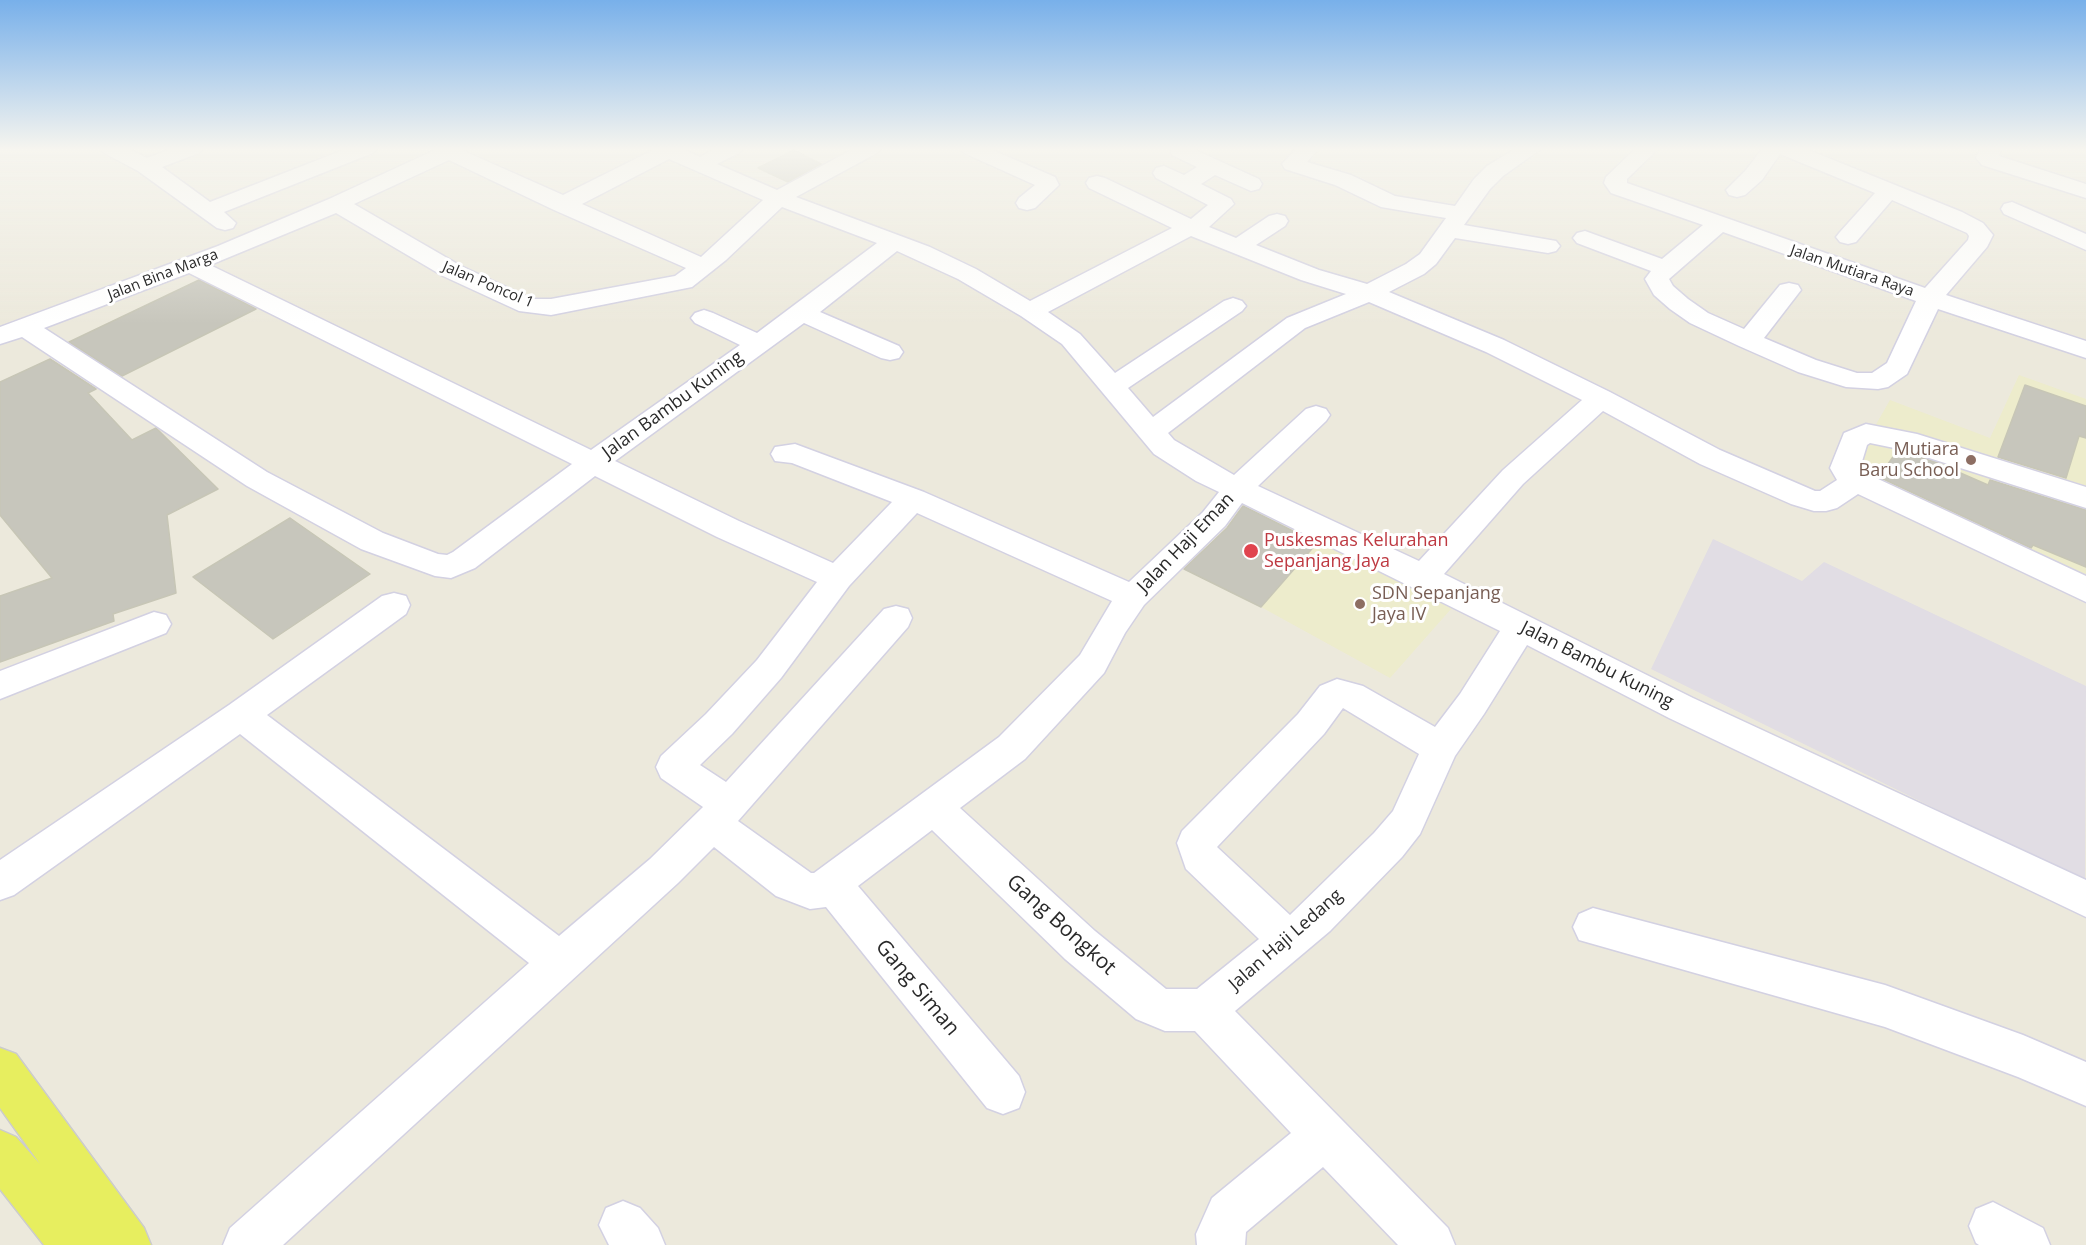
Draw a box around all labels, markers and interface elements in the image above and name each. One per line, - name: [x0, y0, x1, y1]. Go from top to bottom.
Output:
- street label: Jalan Mutiara Raya: [1788, 241, 1916, 301]
- street label: Jalan Bina Marga: [105, 246, 221, 304]
- street label: Jalan Poncol 1: [440, 258, 536, 312]
- street label: Jalan Bambu Kuning: [598, 347, 748, 463]
- place label: Mutiara Baru School: [1859, 439, 1959, 482]
- marker: Mutiara Baru School: [1964, 453, 1978, 467]
- street label: Jalan Haji Eman: [1133, 489, 1239, 597]
- place label: Puskesmas Kelurahan Sepanjang Jaya: [1264, 530, 1449, 572]
- marker: Puskesmas Kelurahan Sepanjang Jaya: [1242, 542, 1260, 560]
- place label: SDN Sepanjang Jaya IV: [1372, 583, 1501, 626]
- marker: SDN Sepanjang Jaya IV: [1353, 597, 1367, 611]
- street label: Jalan Bambu Kuning: [1517, 617, 1677, 713]
- street label: Gang Bongkot: [1001, 869, 1121, 981]
- street label: Jalan Haji Ledang: [1225, 885, 1347, 995]
- street label: Gang Siman: [870, 935, 964, 1041]

